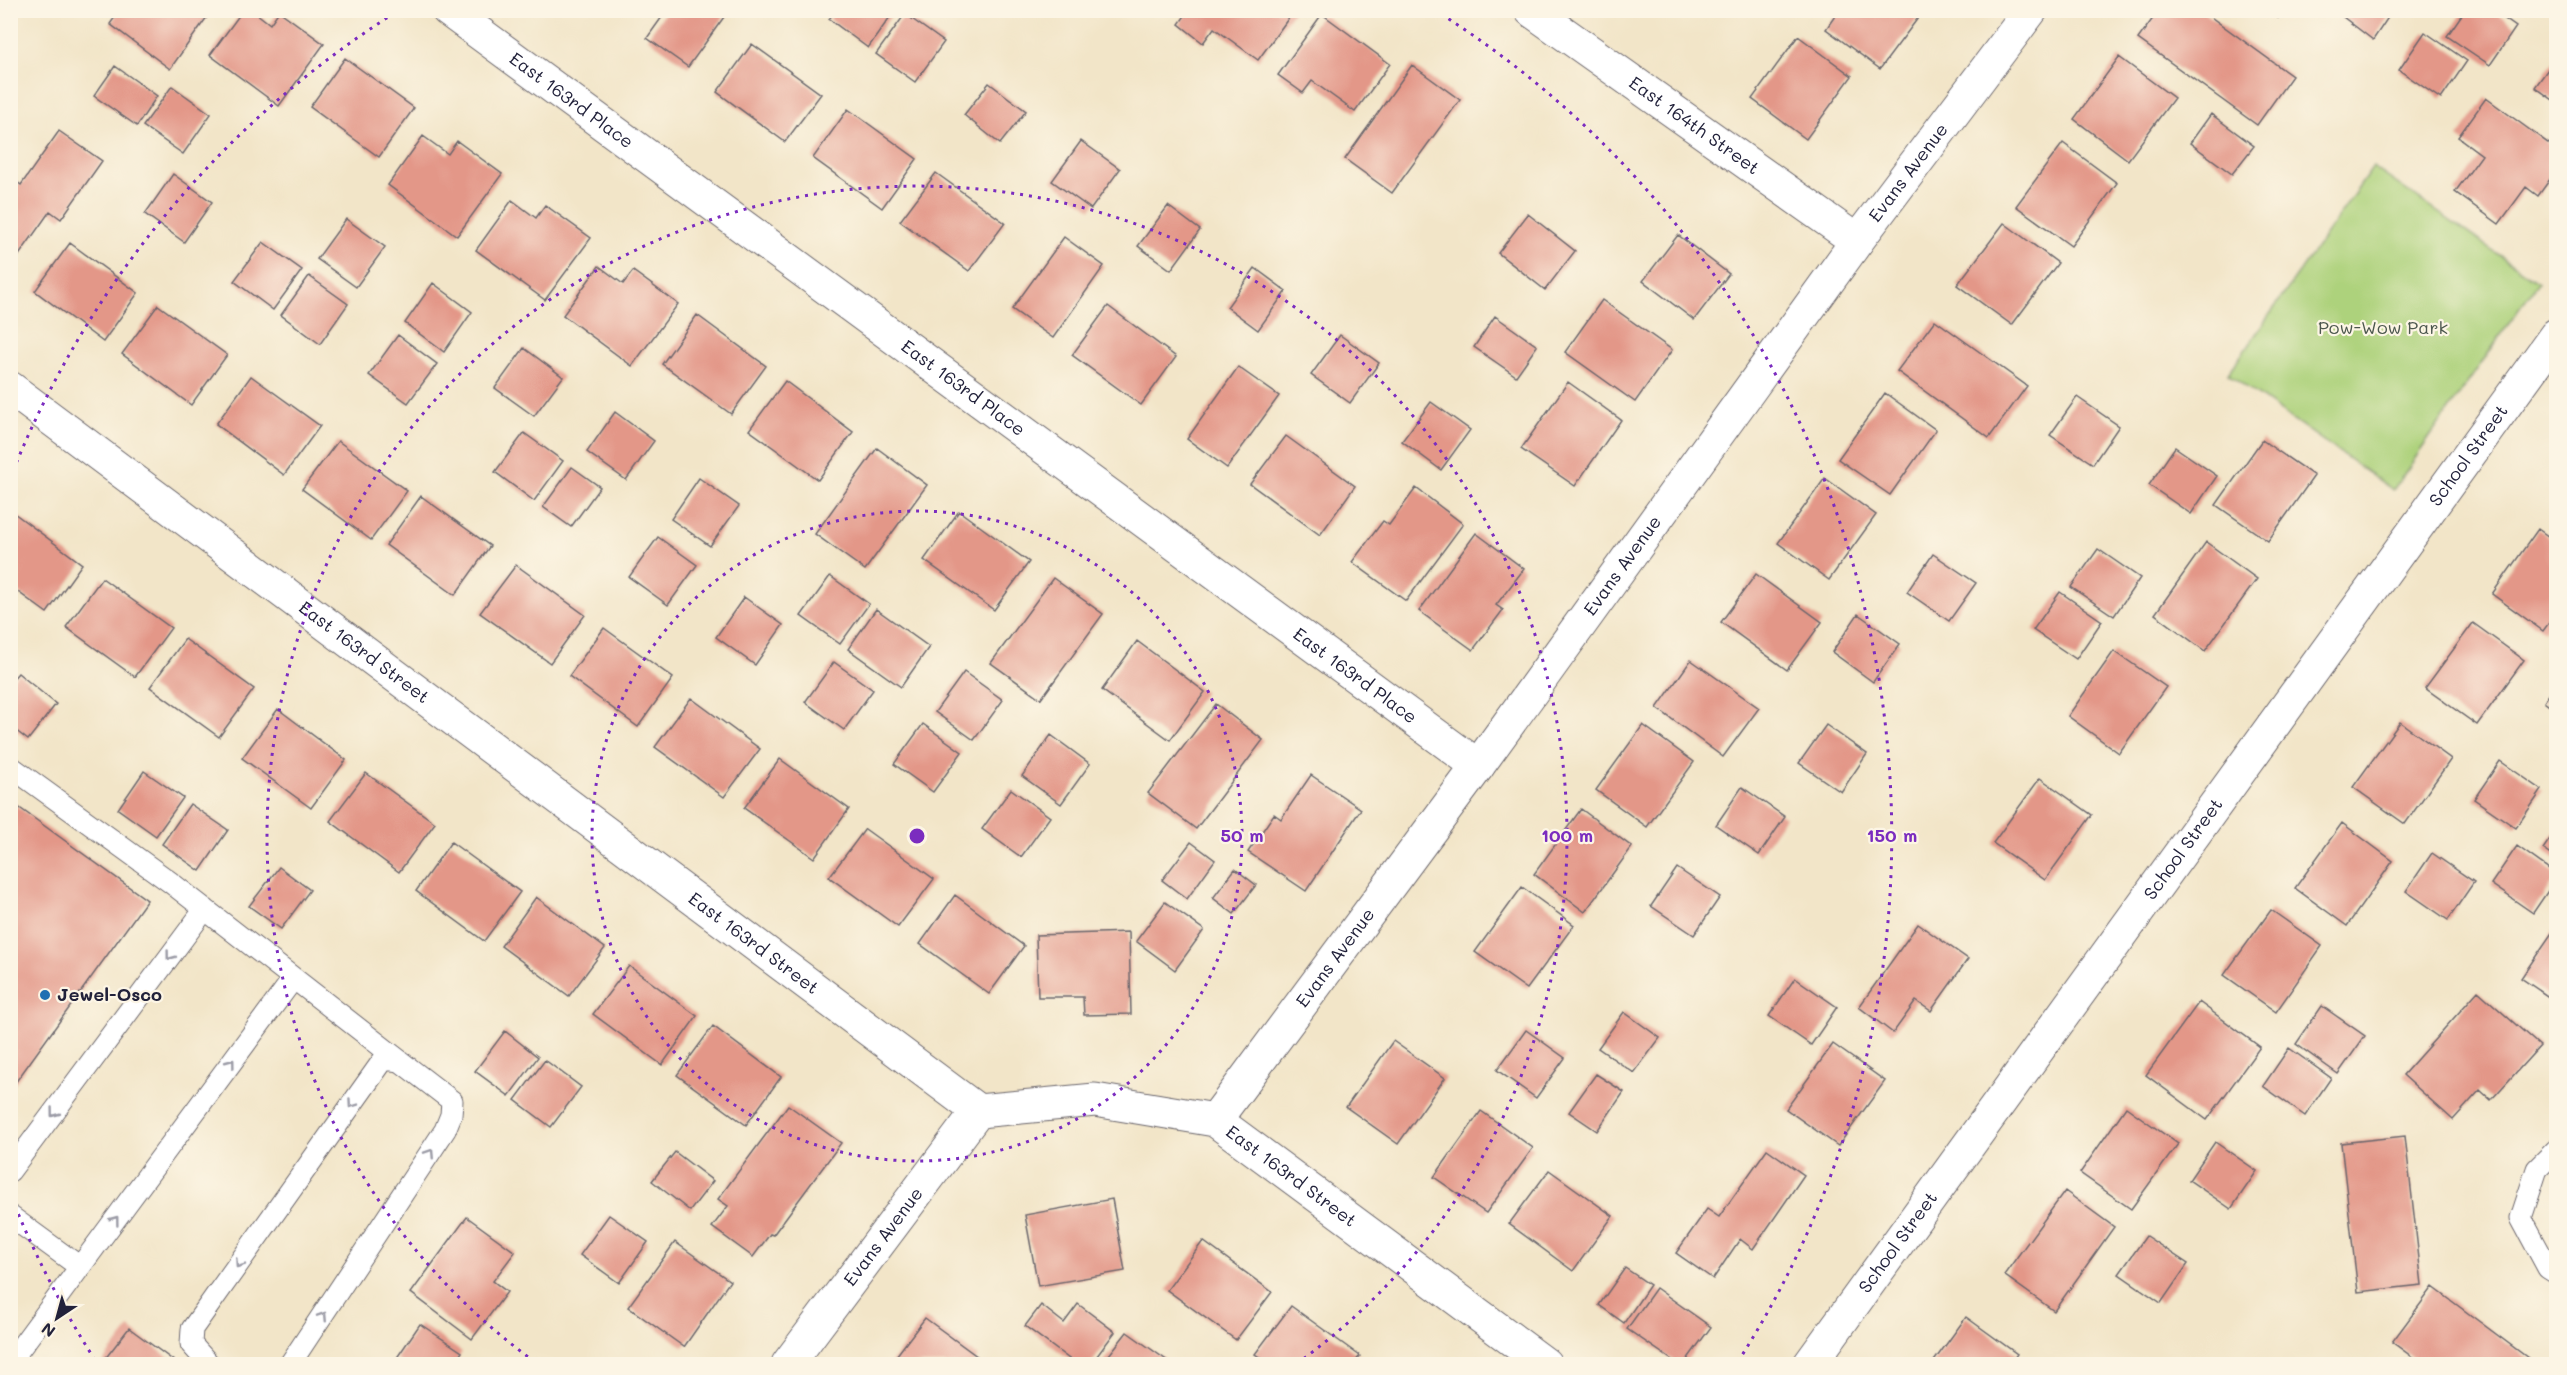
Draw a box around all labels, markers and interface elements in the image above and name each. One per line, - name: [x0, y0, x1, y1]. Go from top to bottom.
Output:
- street label: East 163rd Place: [505, 46, 639, 153]
- street label: East 164th Street: [1625, 70, 1765, 179]
- street label: Evans Avenue: [1863, 118, 1953, 226]
- park label: Pow-Wow Park: [2318, 315, 2448, 339]
- street label: East 163rd Place: [897, 334, 1031, 441]
- street label: School Street: [2423, 399, 2513, 511]
- street label: Evans Avenue: [1578, 510, 1666, 620]
- street label: East 163rd Street: [295, 595, 435, 708]
- street label: East 163rd Place: [1289, 621, 1422, 728]
- street label: School Street: [2138, 793, 2227, 904]
- text: 50 m: [1221, 823, 1263, 847]
- text: 100 m: [1541, 823, 1593, 847]
- text: 150 m: [1867, 823, 1917, 847]
- centre of rings: [907, 826, 927, 846]
- street label: East 163rd Street: [684, 886, 824, 999]
- street label: Evans Avenue: [1290, 903, 1379, 1012]
- one-way arrow: [167, 950, 178, 961]
- place label: Jewel-Osco: [57, 982, 162, 1006]
- marker: Jewel-Osco: [38, 988, 52, 1002]
- one-way arrow: [224, 1059, 235, 1070]
- one-way arrow: [348, 1098, 359, 1109]
- one-way arrow: [50, 1106, 61, 1117]
- street label: East 163rd Street: [1221, 1119, 1362, 1232]
- one-way arrow: [423, 1149, 434, 1160]
- street label: Evans Avenue: [838, 1182, 928, 1291]
- street label: School Street: [1852, 1186, 1942, 1298]
- one-way arrow: [108, 1215, 119, 1226]
- one-way arrow: [235, 1257, 246, 1268]
- north arrow: [27, 1288, 87, 1348]
- one-way arrow: [315, 1311, 326, 1322]
- text: N: [37, 1318, 59, 1343]

